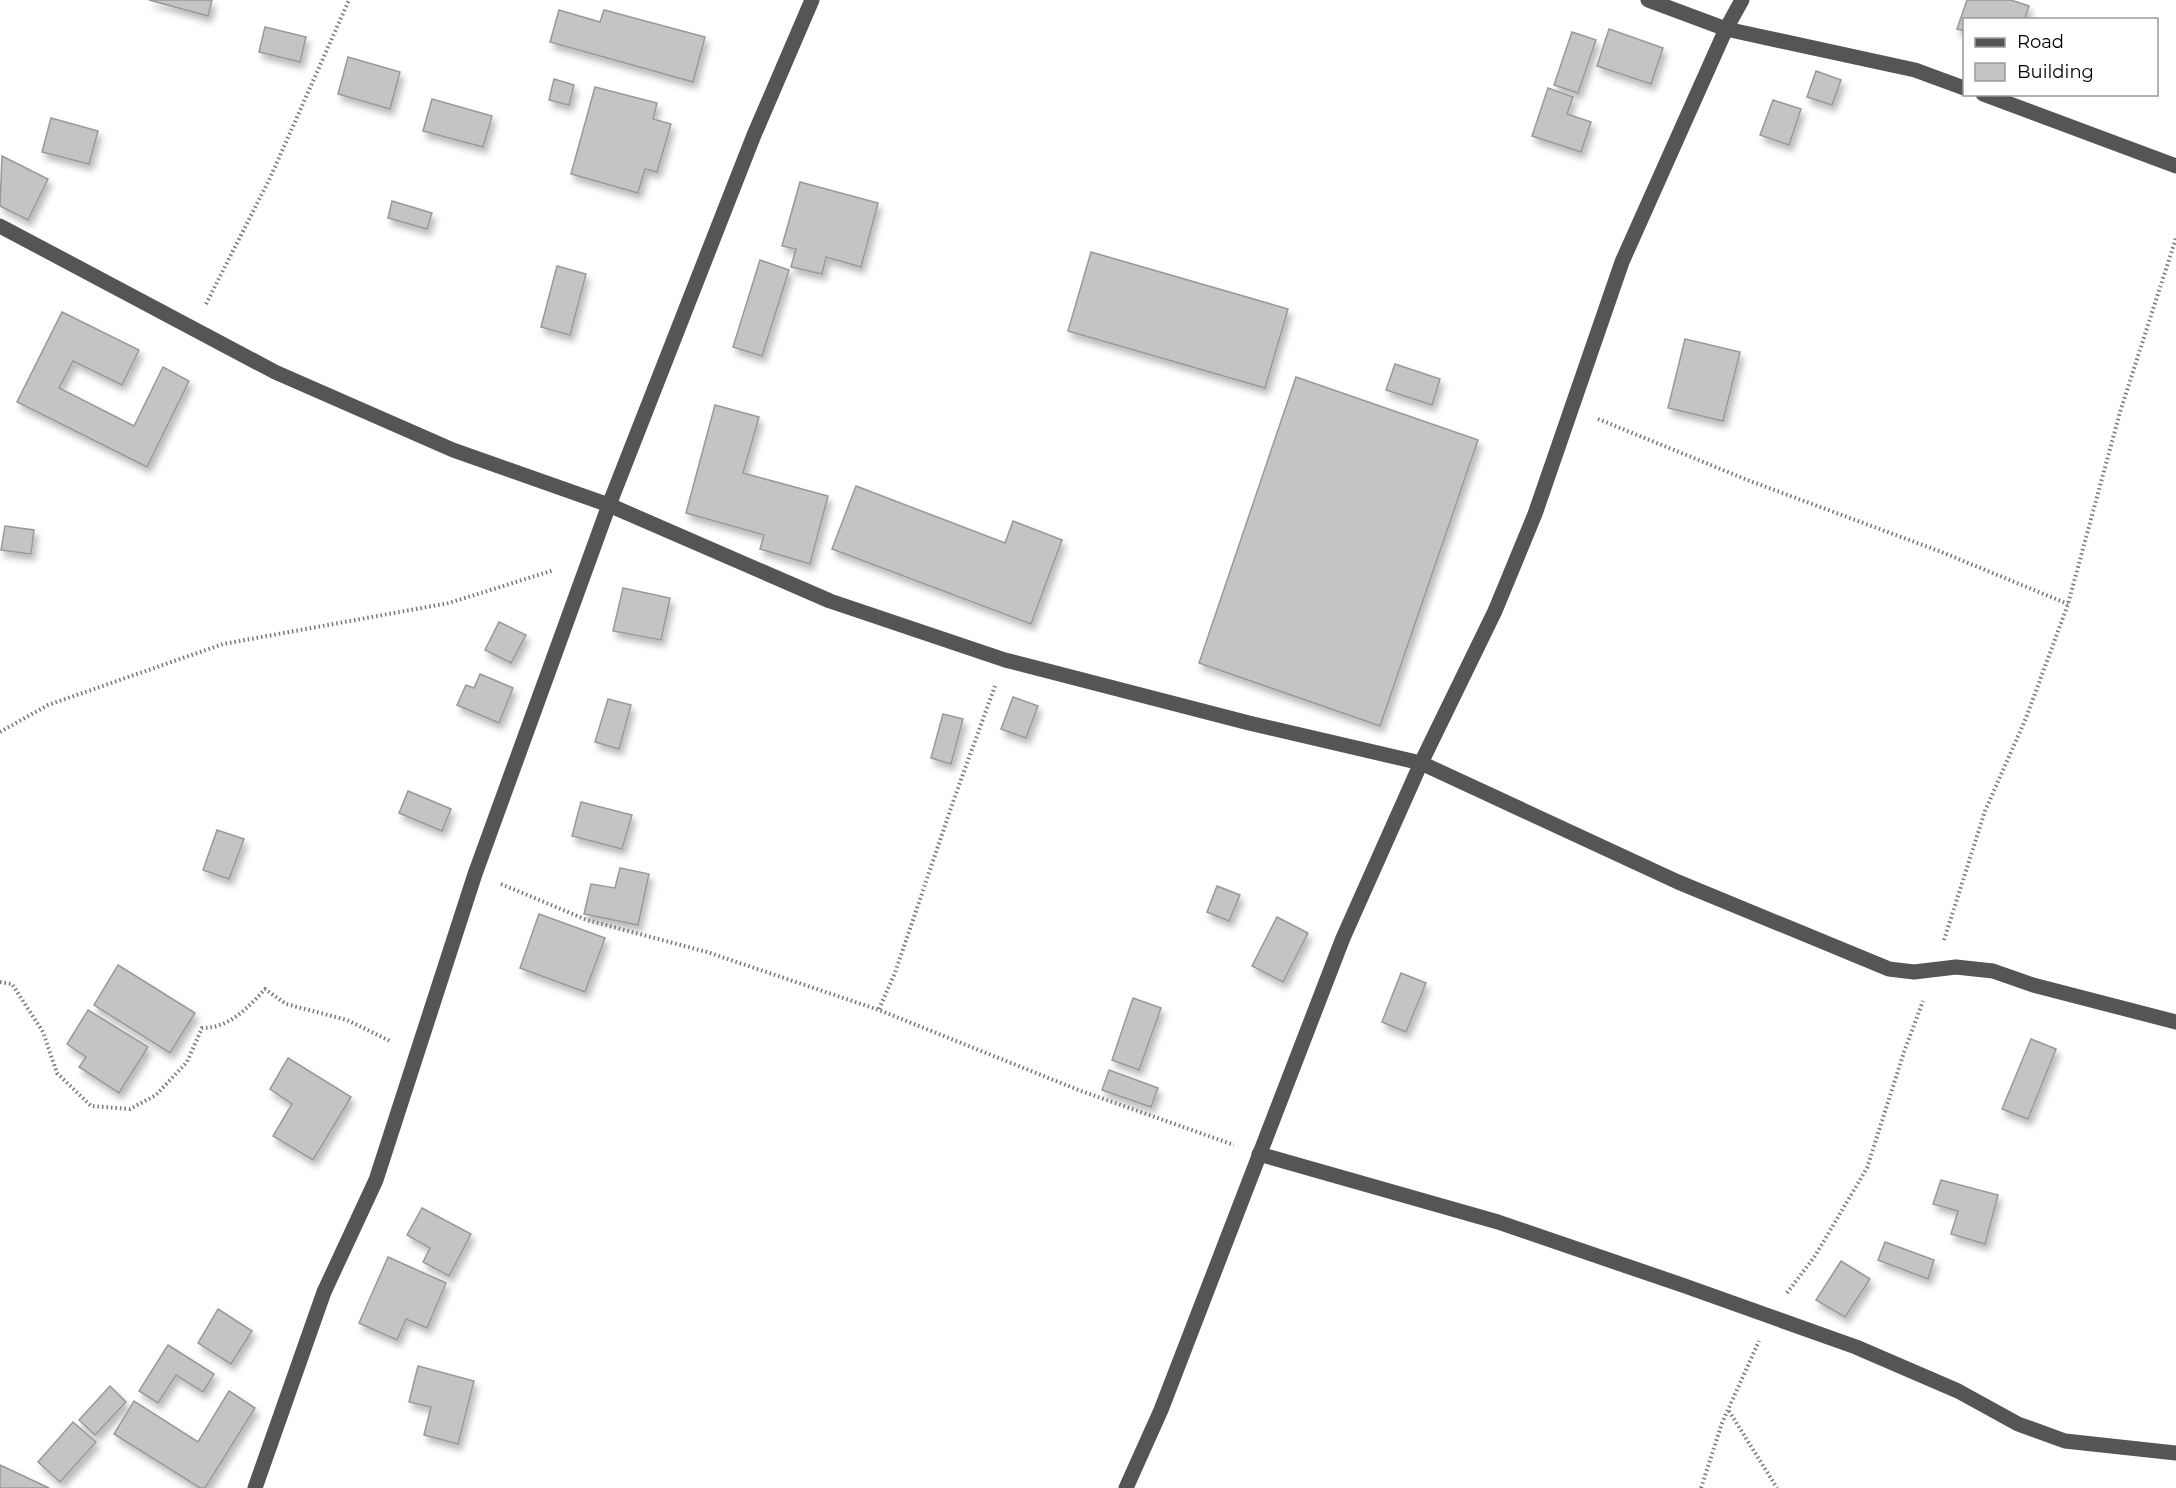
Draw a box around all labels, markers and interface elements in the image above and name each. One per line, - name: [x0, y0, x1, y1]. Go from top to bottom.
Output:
- legend: [1963, 18, 2158, 96]
- text: Road: [2017, 31, 2064, 53]
- text: Building: [2017, 61, 2094, 83]

